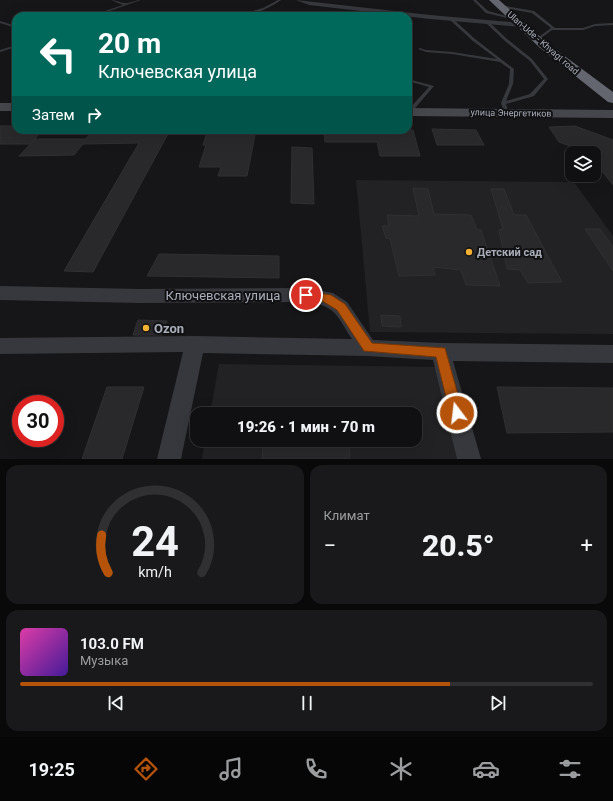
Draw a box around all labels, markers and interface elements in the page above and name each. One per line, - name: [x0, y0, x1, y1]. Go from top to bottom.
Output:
- street label: Ulan-Ude - Khyagt road: [505, 9, 581, 77]
- text: 20 m: [98, 27, 161, 60]
- icon: left: [32, 28, 84, 80]
- text: Ключевская улица: [98, 61, 257, 82]
- icon: right: [83, 104, 105, 126]
- text: Затем: [32, 106, 75, 124]
- street label: улица Энергетиков: [470, 107, 552, 119]
- map controls: [565, 146, 601, 182]
- button: layers: [565, 146, 601, 182]
- place label: Детский сад: [477, 246, 542, 259]
- marker: Детский сад: [464, 247, 474, 257]
- pin: [289, 278, 323, 312]
- icon: arrive: [295, 284, 317, 306]
- street label: Ключевская улица: [166, 288, 280, 303]
- place label: Ozon: [154, 321, 184, 336]
- marker: Ozon: [141, 323, 151, 333]
- position arrow: [436, 392, 478, 434]
- speed limit sign: 30: [12, 395, 64, 447]
- text: 19:26 · 1 мин · 70 m: [237, 418, 375, 436]
- text: Климат: [324, 508, 370, 523]
- text: 24: [131, 516, 179, 565]
- text: 20.5°: [422, 528, 495, 563]
- text: −: [324, 533, 336, 558]
- text: +: [581, 533, 593, 558]
- text: km/h: [138, 563, 172, 579]
- text: 103.0 FM: [80, 635, 144, 653]
- text: Музыка: [80, 653, 128, 668]
- icon: previous: [105, 692, 127, 714]
- icon: pause: [296, 692, 318, 714]
- icon: next: [487, 692, 509, 714]
- icon: directions: [132, 755, 160, 783]
- icon: music: [217, 755, 245, 783]
- icon: phone: [302, 755, 330, 783]
- icon: climate: [387, 755, 415, 783]
- icon: car: [472, 755, 500, 783]
- icon: filters: [556, 755, 584, 783]
- text: 19:25: [28, 759, 75, 780]

